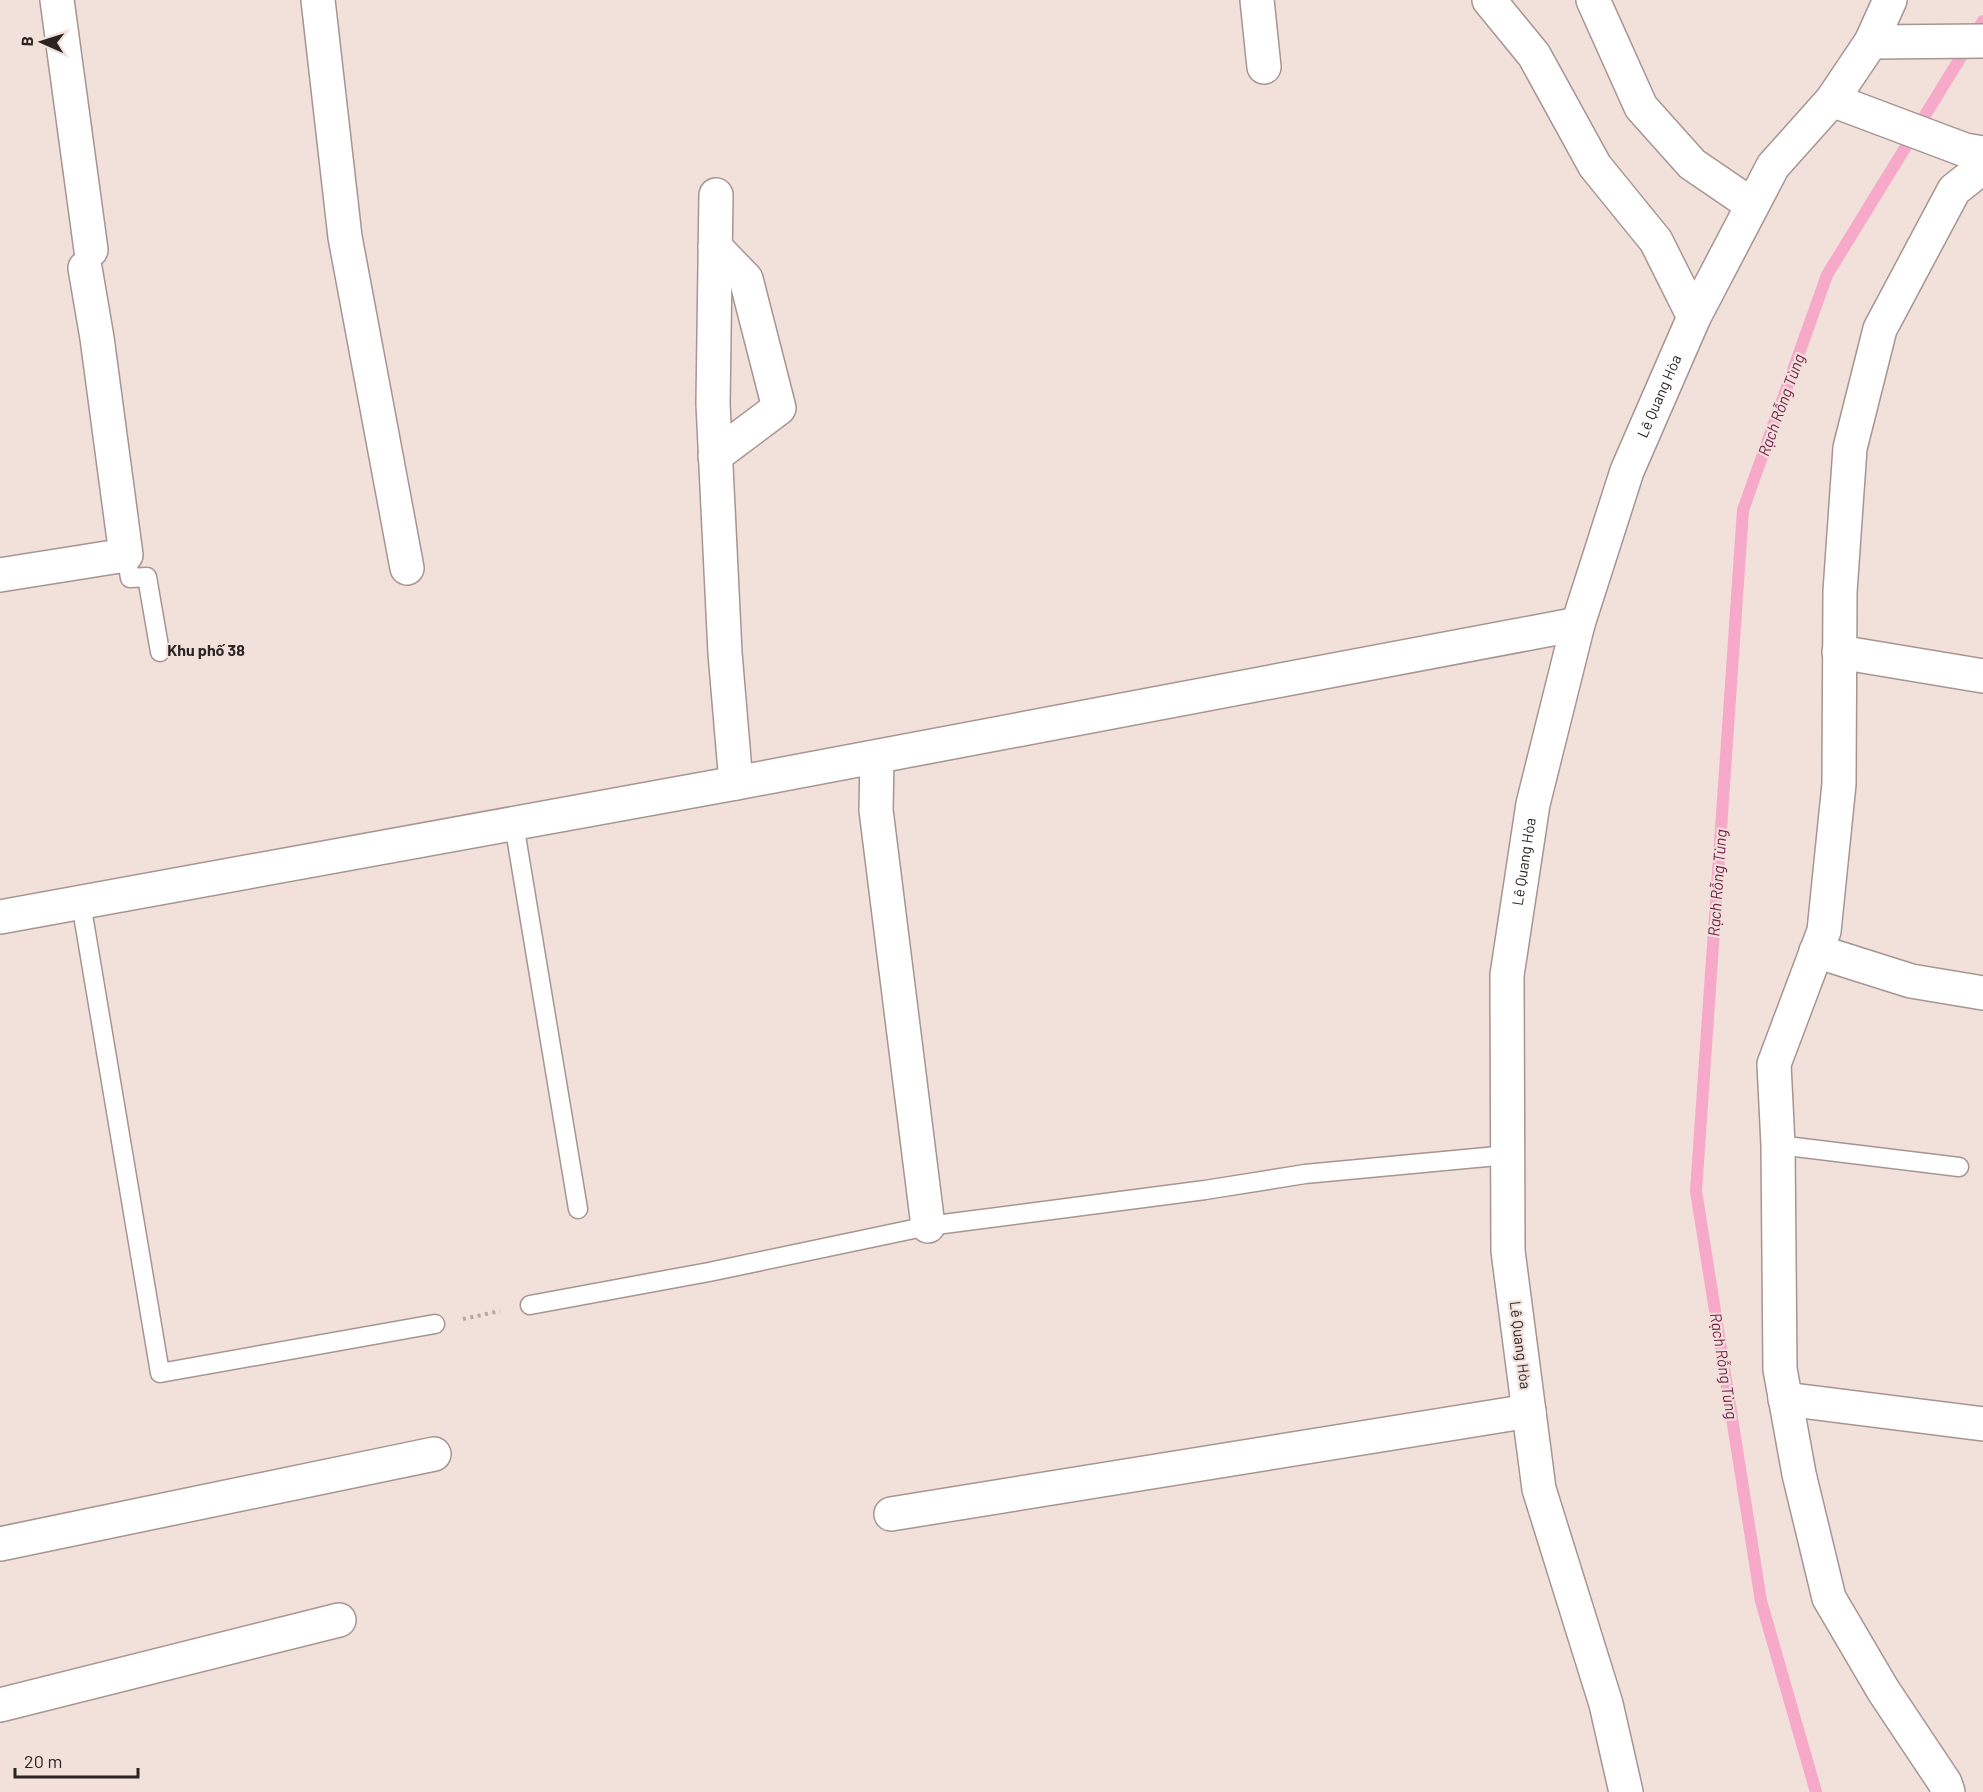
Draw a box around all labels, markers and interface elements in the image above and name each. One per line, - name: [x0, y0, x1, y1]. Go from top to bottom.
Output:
- north arrow: [12, 12, 72, 72]
- text: B: [17, 36, 36, 47]
- water label: Rạch Rỗng Tùng: [1753, 351, 1808, 459]
- street label: Lê Quang Hòa: [1633, 352, 1684, 440]
- district label: Khu phố 38: [167, 640, 245, 659]
- street label: Lê Quang Hòa: [1508, 816, 1539, 907]
- water label: Rạch Rỗng Tùng: [1703, 829, 1730, 937]
- street label: Lê Quang Hòa: [1507, 1300, 1535, 1390]
- water label: Rạch Rỗng Tùng: [1707, 1311, 1742, 1421]
- scale bar: [15, 1741, 138, 1779]
- text: 20 m: [24, 1750, 62, 1772]

